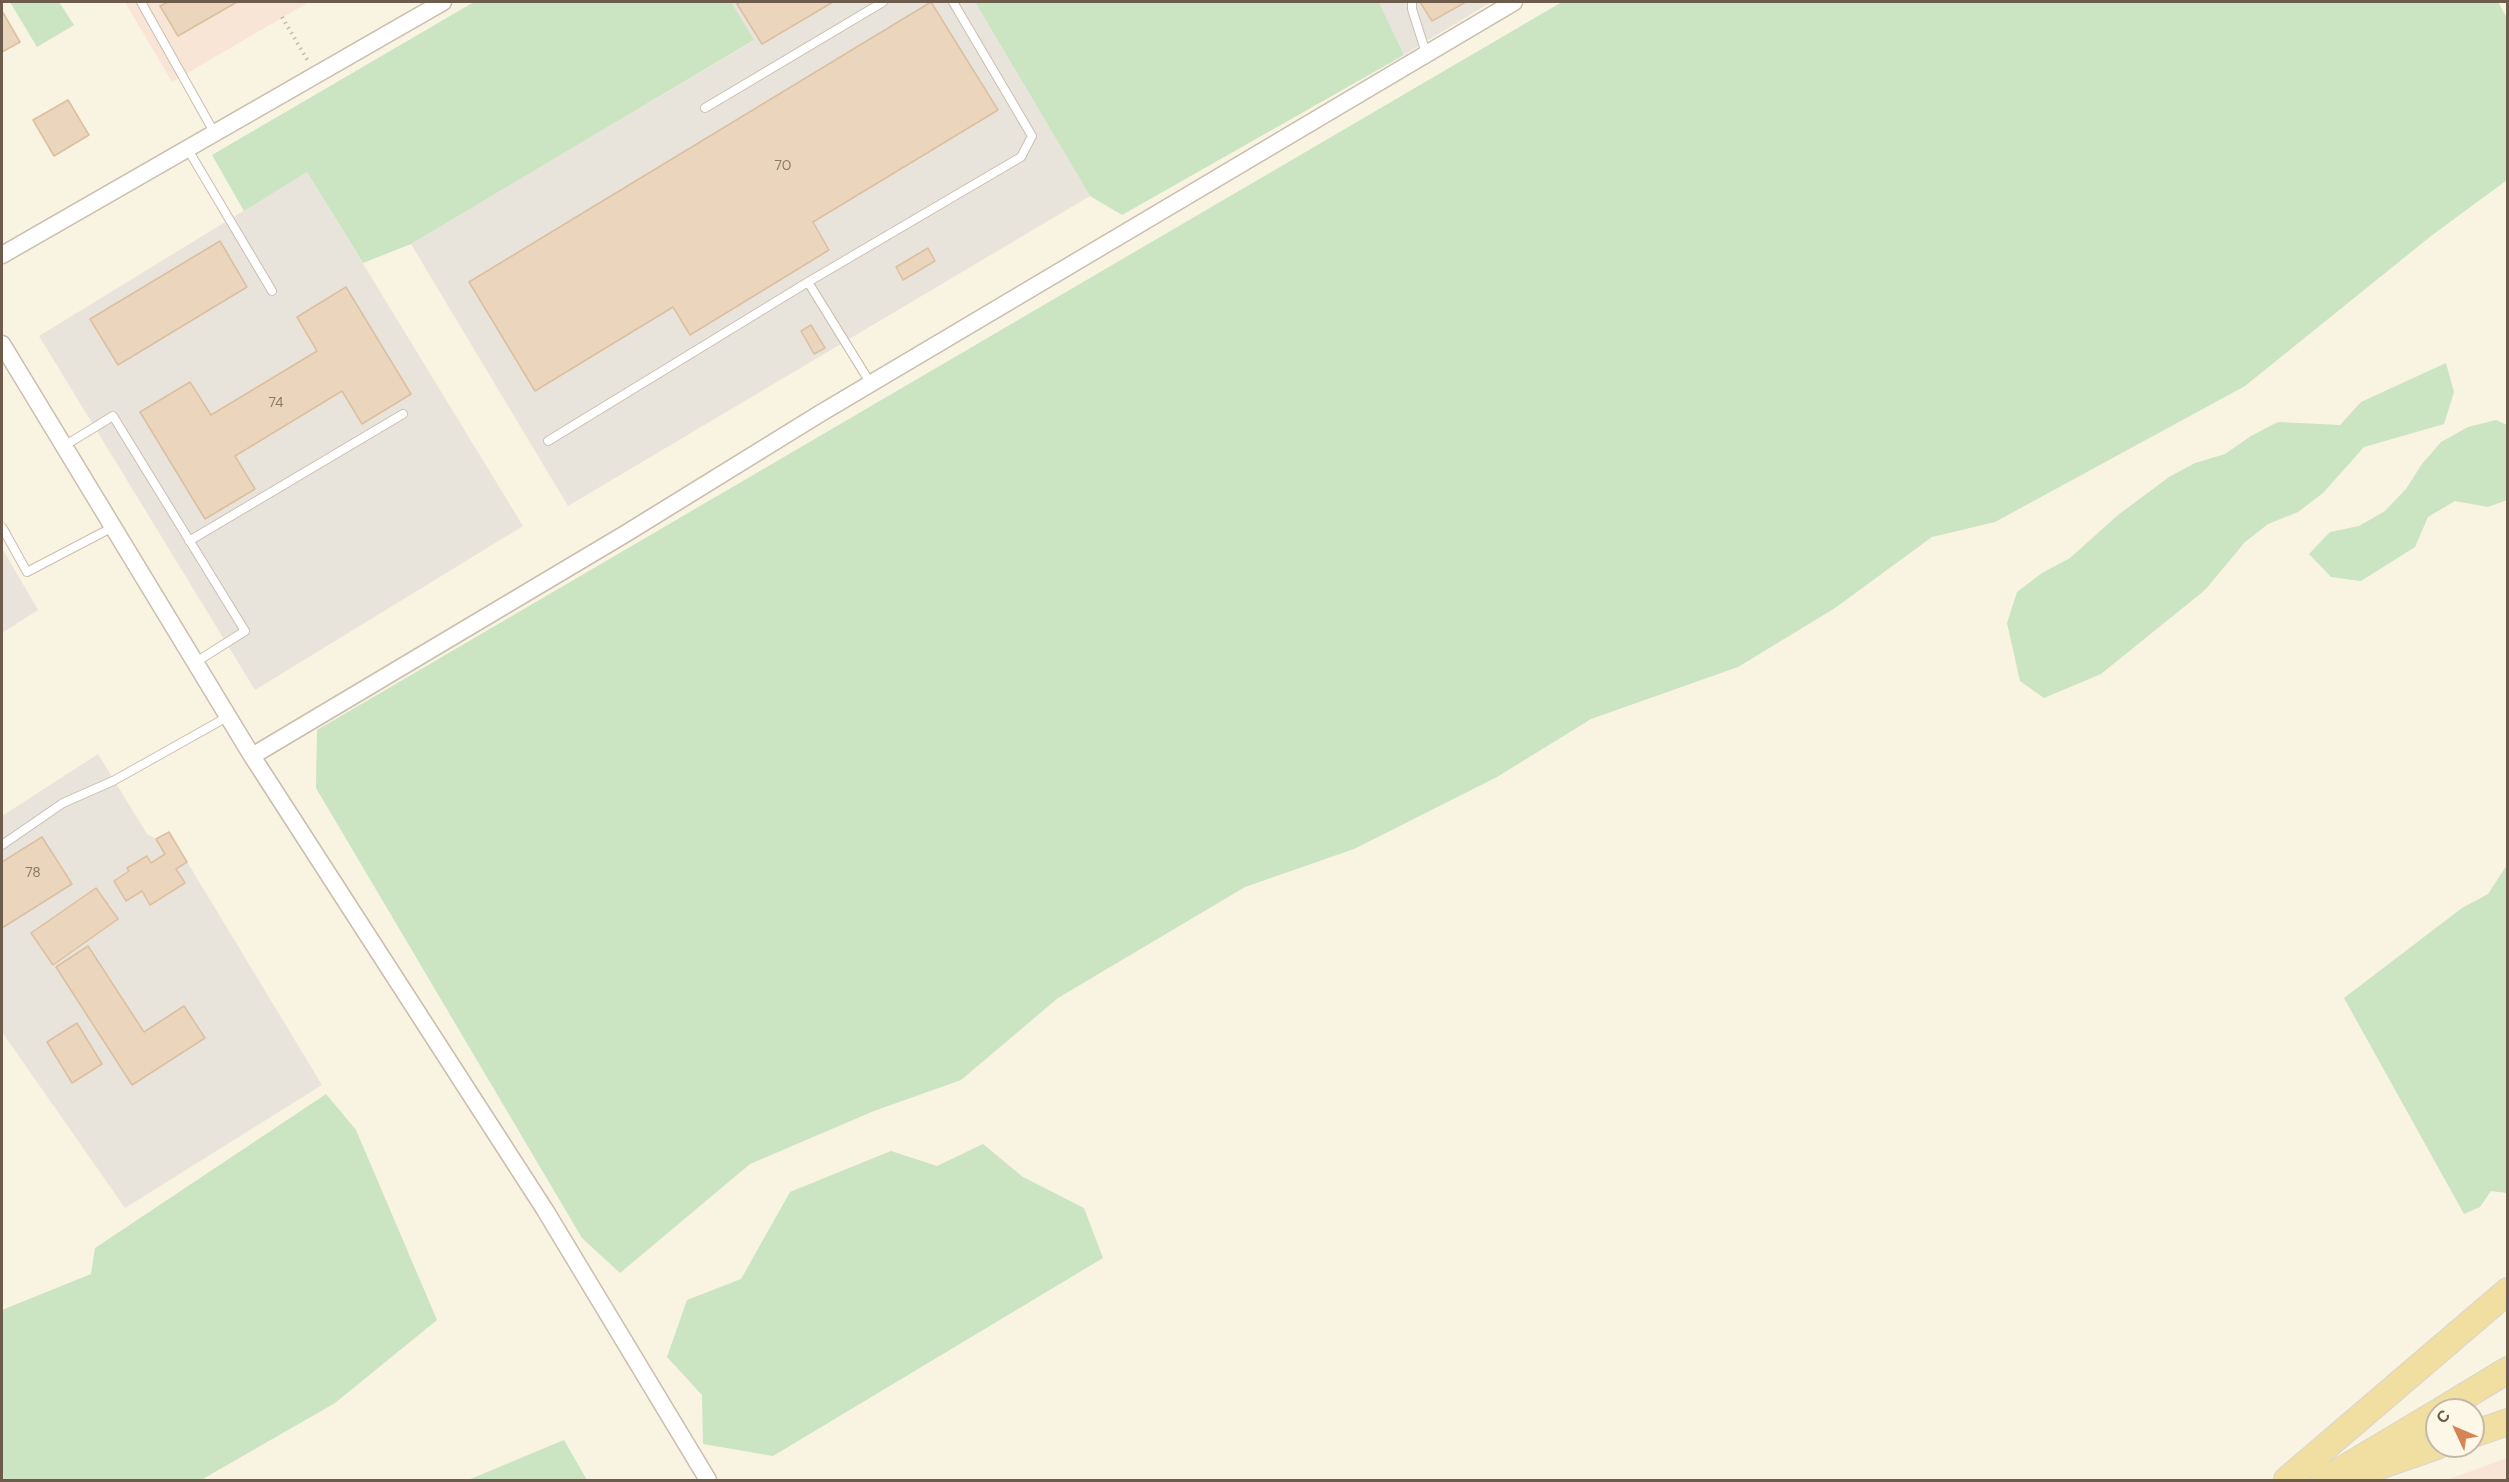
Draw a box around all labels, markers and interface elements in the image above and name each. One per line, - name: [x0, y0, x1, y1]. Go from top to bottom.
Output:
- house number: 70: [775, 158, 791, 174]
- house number: 74: [268, 395, 284, 411]
- house number: 78: [25, 865, 41, 881]
- north arrow: [2425, 1398, 2485, 1458]
- text: С: [2432, 1405, 2455, 1428]

